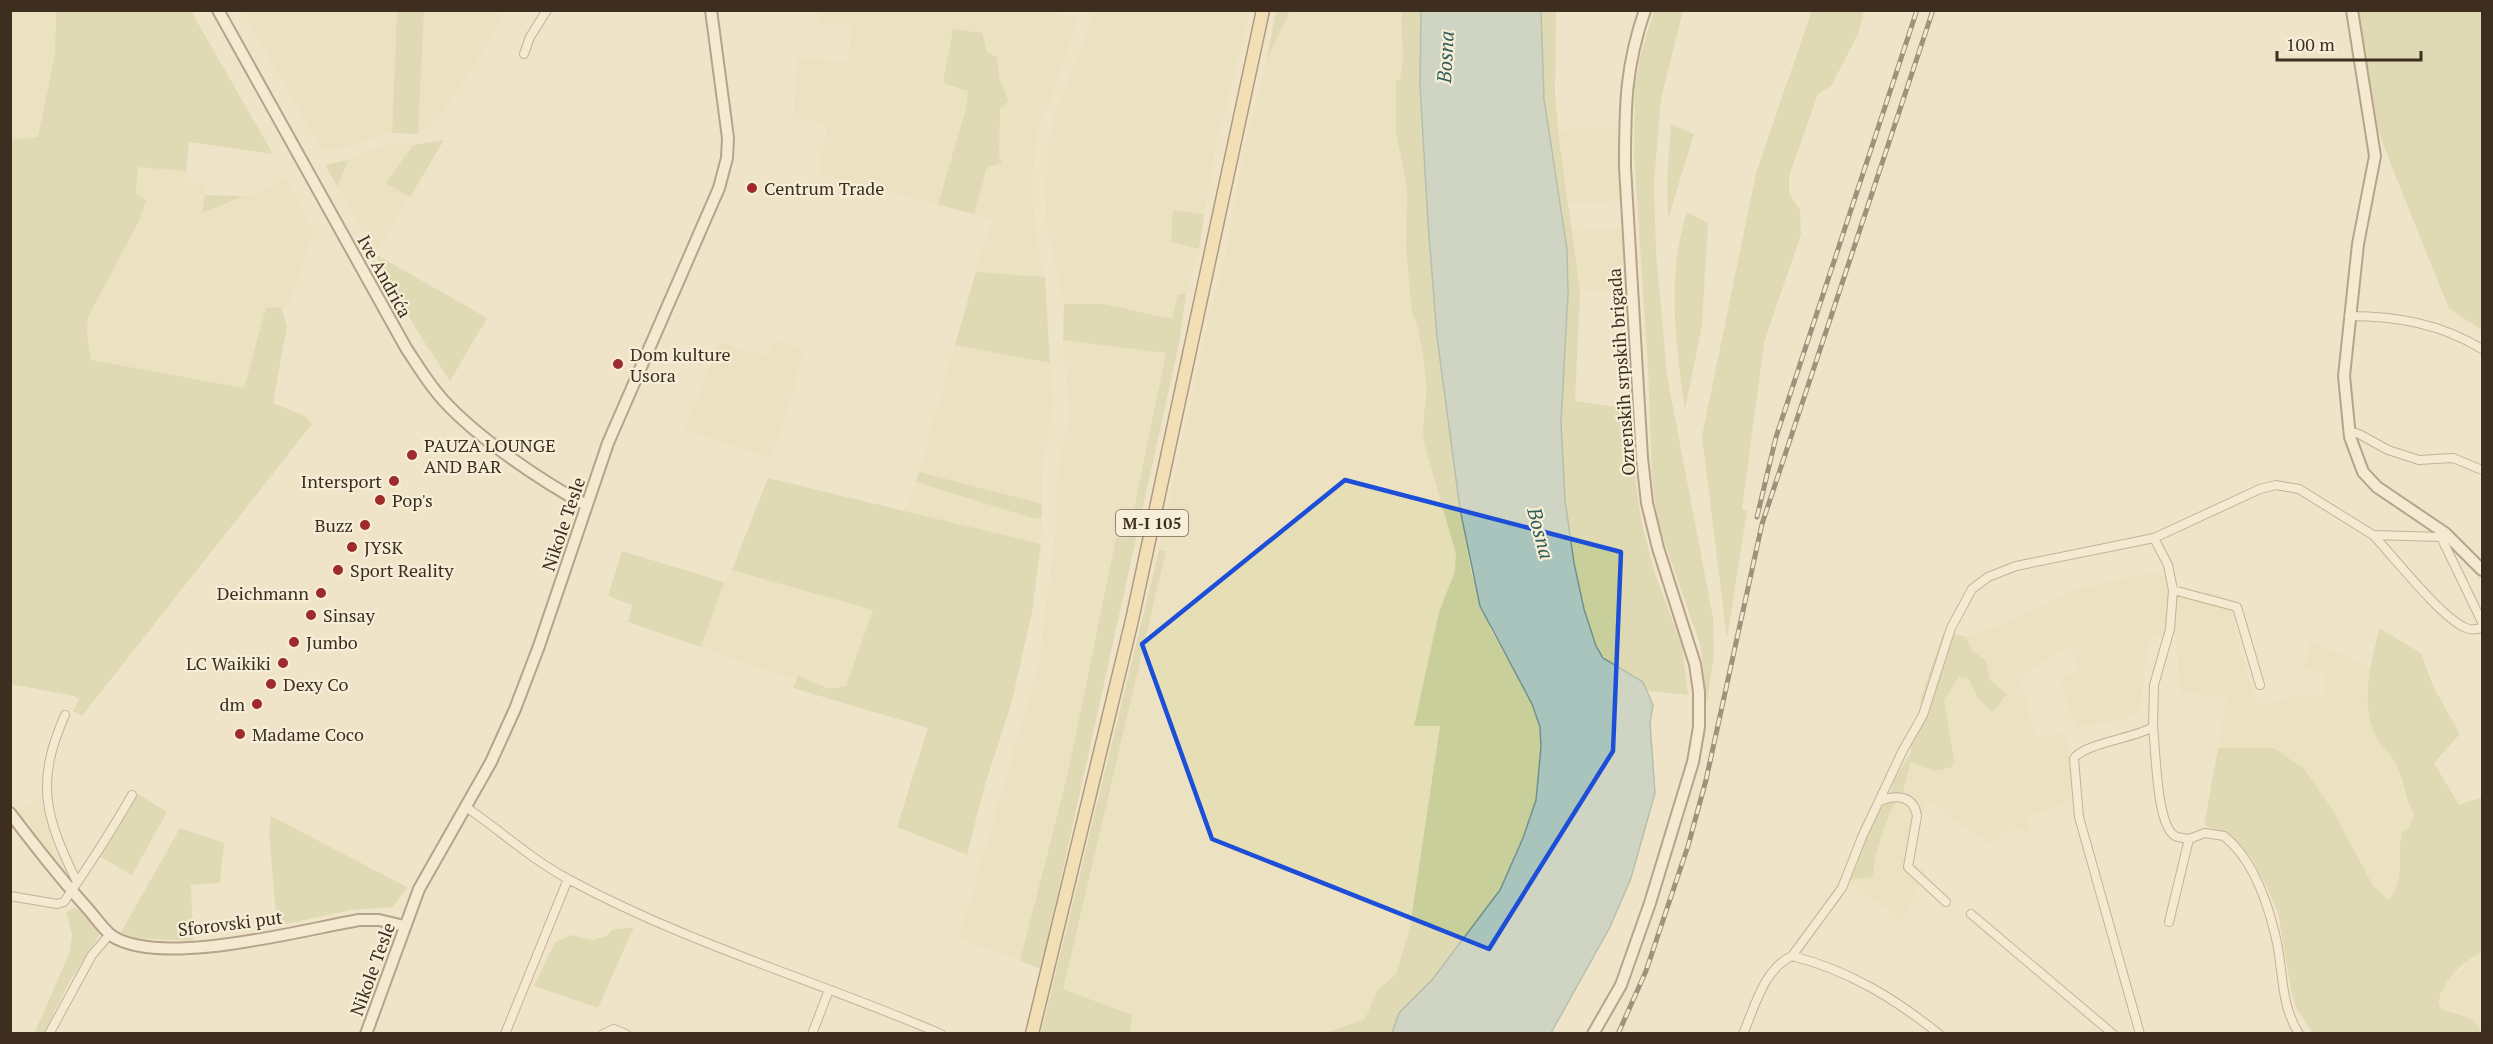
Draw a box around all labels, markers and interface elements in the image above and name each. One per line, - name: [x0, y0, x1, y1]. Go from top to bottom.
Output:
- scale bar: [2277, 24, 2421, 62]
- water label: Bosna: [1430, 30, 1460, 85]
- text: 100 m: [2286, 32, 2335, 56]
- place label: Centrum Trade: [764, 176, 884, 200]
- marker: Centrum Trade: [745, 181, 759, 195]
- street label: Ive Andrića: [352, 230, 418, 322]
- street label: Ozrenskih srpskih brigada: [1602, 267, 1640, 477]
- place label: Dom kulture Usora: [630, 342, 731, 387]
- marker: Dom kulture Usora: [611, 357, 625, 371]
- place label: PAUZA LOUNGE AND BAR: [424, 433, 556, 478]
- marker: PAUZA LOUNGE AND BAR: [405, 448, 419, 462]
- place label: Intersport: [301, 469, 382, 493]
- marker: Intersport: [387, 474, 401, 488]
- street label: Nikole Tesle: [536, 474, 590, 574]
- place label: Pop's: [392, 488, 433, 512]
- marker: Pop's: [373, 493, 387, 507]
- water label: Bosna: [1521, 503, 1561, 562]
- road number: M-I 105: [1116, 510, 1188, 536]
- place label: Buzz: [314, 513, 353, 537]
- marker: Buzz: [358, 518, 372, 532]
- place label: JYSK: [364, 535, 403, 559]
- marker: JYSK: [345, 540, 359, 554]
- place label: Sport Reality: [350, 558, 455, 582]
- marker: Sport Reality: [331, 563, 345, 577]
- place label: Deichmann: [217, 581, 309, 605]
- marker: Deichmann: [314, 586, 328, 600]
- place label: Sinsay: [323, 603, 376, 627]
- marker: Sinsay: [304, 608, 318, 622]
- place label: Jumbo: [306, 630, 358, 654]
- marker: Jumbo: [287, 635, 301, 649]
- place label: LC Waikiki: [186, 651, 271, 675]
- marker: LC Waikiki: [276, 656, 290, 670]
- place label: Dexy Co: [283, 672, 348, 696]
- marker: Dexy Co: [264, 677, 278, 691]
- place label: dm: [219, 692, 245, 716]
- marker: dm: [250, 697, 264, 711]
- place label: Madame Coco: [252, 722, 364, 746]
- marker: Madame Coco: [233, 727, 247, 741]
- street label: Sforovski put: [176, 905, 284, 941]
- street label: Nikole Tesle: [344, 919, 400, 1019]

